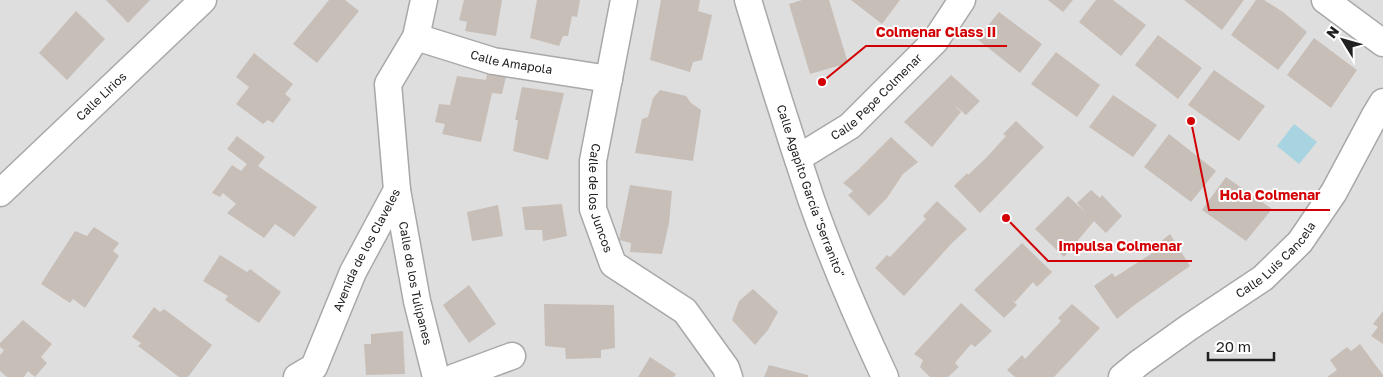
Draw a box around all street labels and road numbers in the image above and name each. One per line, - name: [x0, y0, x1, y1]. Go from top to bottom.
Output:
- street label: Calle Amapola: [469, 46, 553, 77]
- street label: Calle Pepe Colmenar: [828, 50, 925, 143]
- street label: Calle Lirios: [73, 69, 129, 124]
- street label: Calle Agapito García "Serranito": [774, 103, 848, 279]
- street label: Calle de los Juncos: [586, 142, 616, 255]
- street label: Avenida de los Claveles: [330, 186, 403, 314]
- street label: Calle Luis Cancela: [1233, 219, 1319, 301]
- street label: Calle de los Tulipanes: [396, 220, 436, 346]

